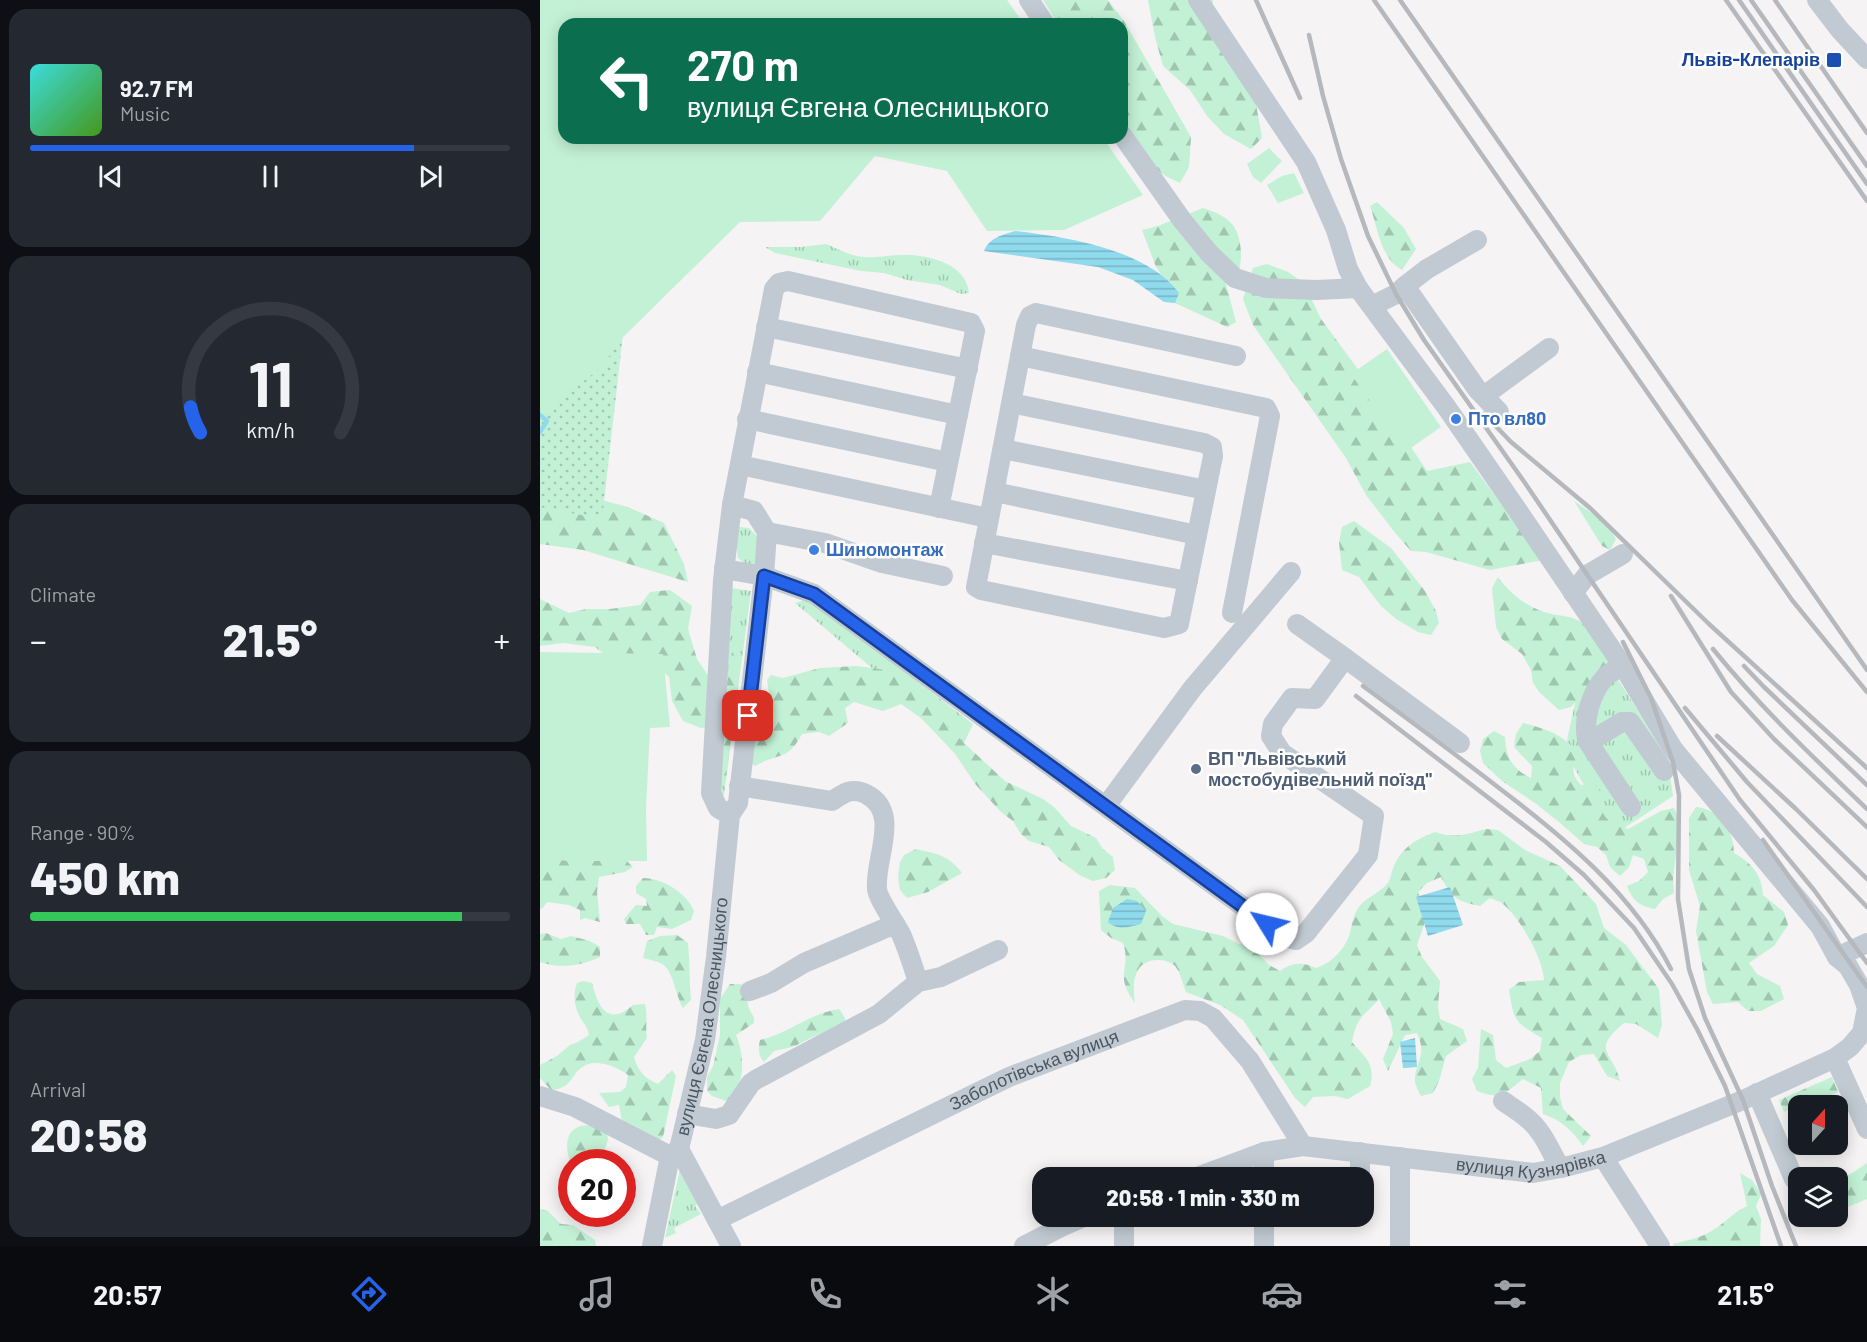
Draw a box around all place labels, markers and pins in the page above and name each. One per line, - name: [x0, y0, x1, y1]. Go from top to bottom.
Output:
- place label: Львів-Клепарів: [1682, 48, 1820, 70]
- marker: Львів-Клепарів: [1825, 51, 1843, 69]
- place label: Пто вл80: [1468, 407, 1546, 429]
- marker: Пто вл80: [1449, 412, 1463, 426]
- place label: Шиномонтаж: [826, 538, 944, 560]
- marker: Шиномонтаж: [807, 543, 821, 557]
- pin: [722, 690, 773, 741]
- place label: ВП "Львівський мостобудівельний поїзд": [1208, 747, 1433, 790]
- marker: ВП "Львівський мостобудівельний поїзд": [1189, 762, 1203, 776]

